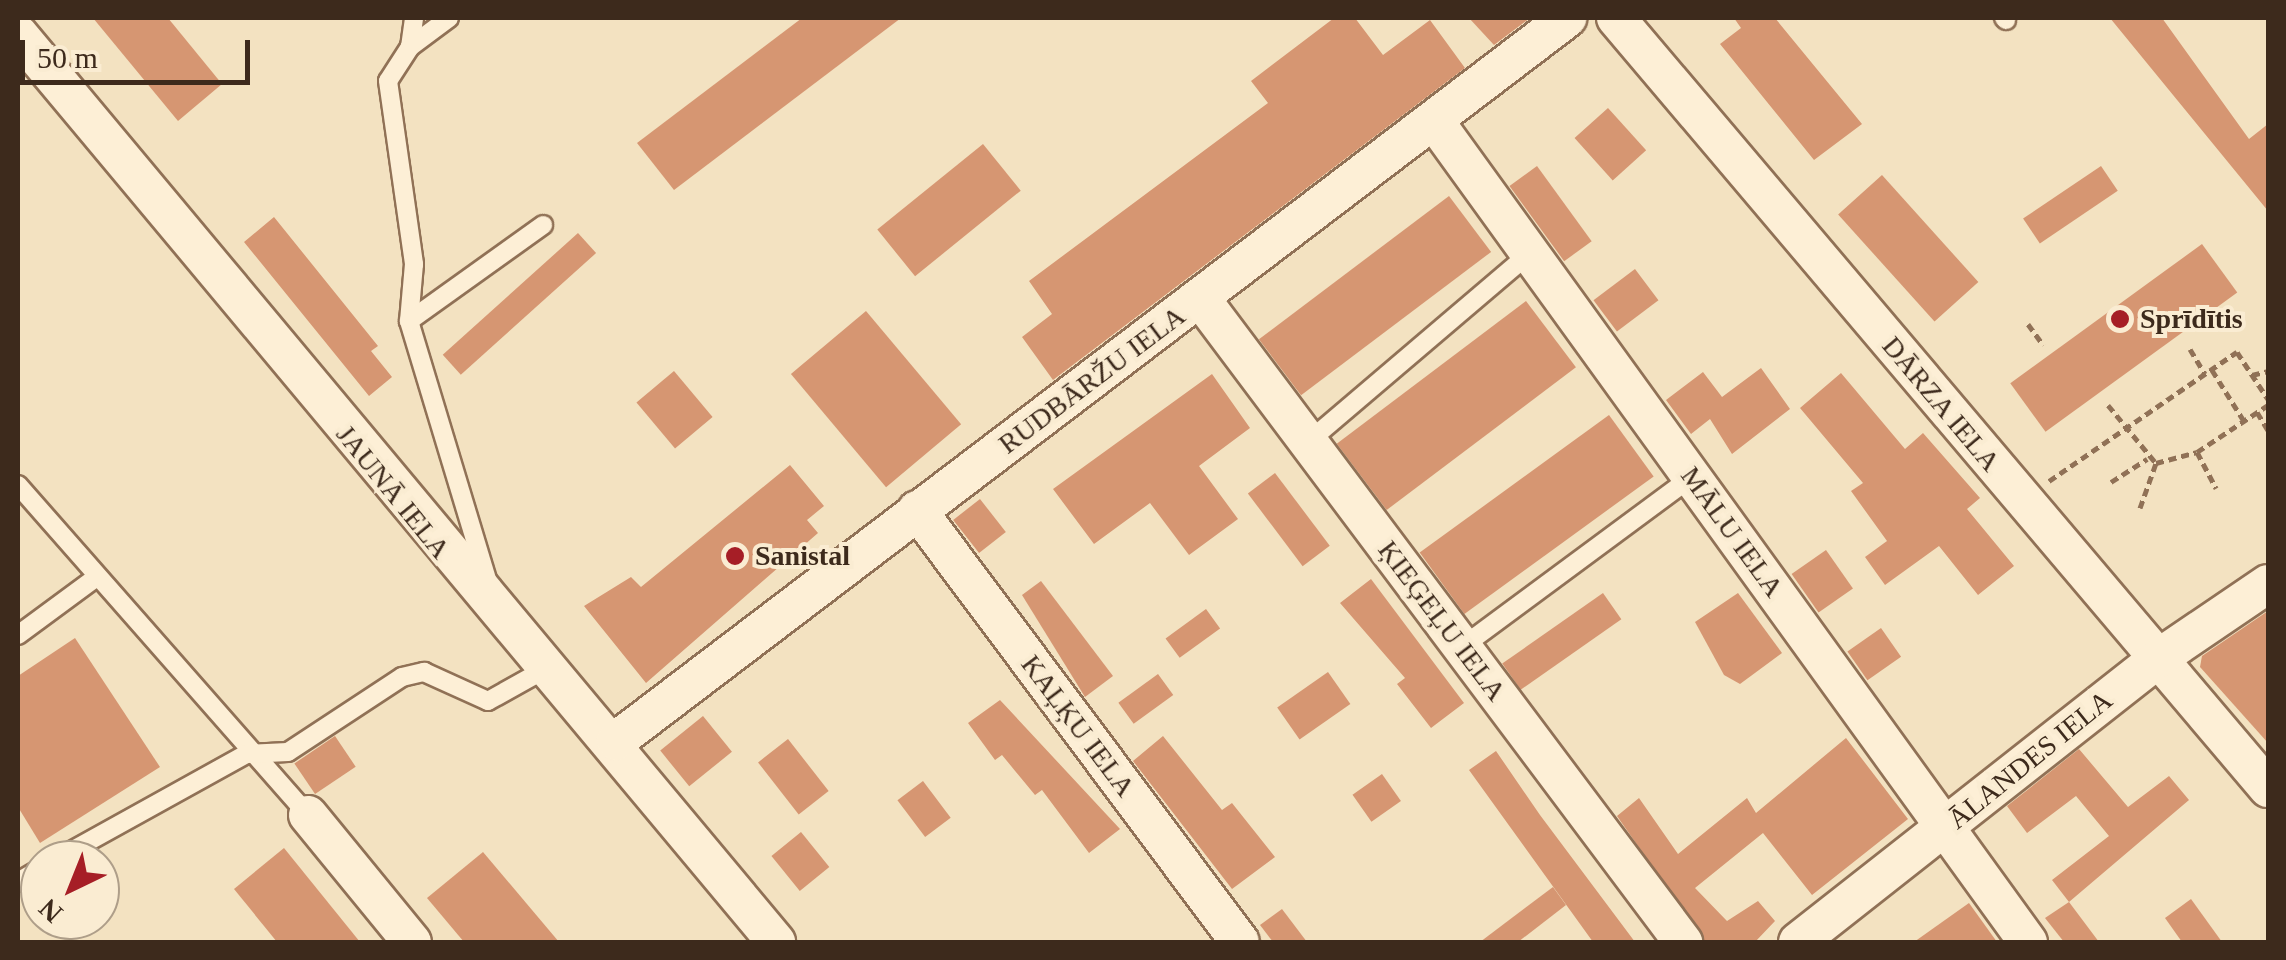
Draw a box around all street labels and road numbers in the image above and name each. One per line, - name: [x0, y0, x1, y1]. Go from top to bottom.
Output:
- street label: RUDBĀRŽU IELA: [992, 299, 1192, 461]
- street label: DĀRZA IELA: [1874, 329, 2008, 479]
- street label: JAUNĀ IELA: [329, 418, 457, 566]
- street label: MĀLU IELA: [1673, 460, 1791, 604]
- street label: ĶIEĢEĻU IELA: [1371, 534, 1513, 708]
- street label: KAĻĶU IELA: [1014, 649, 1142, 803]
- street label: ĀLANDES IELA: [1941, 684, 2119, 836]

